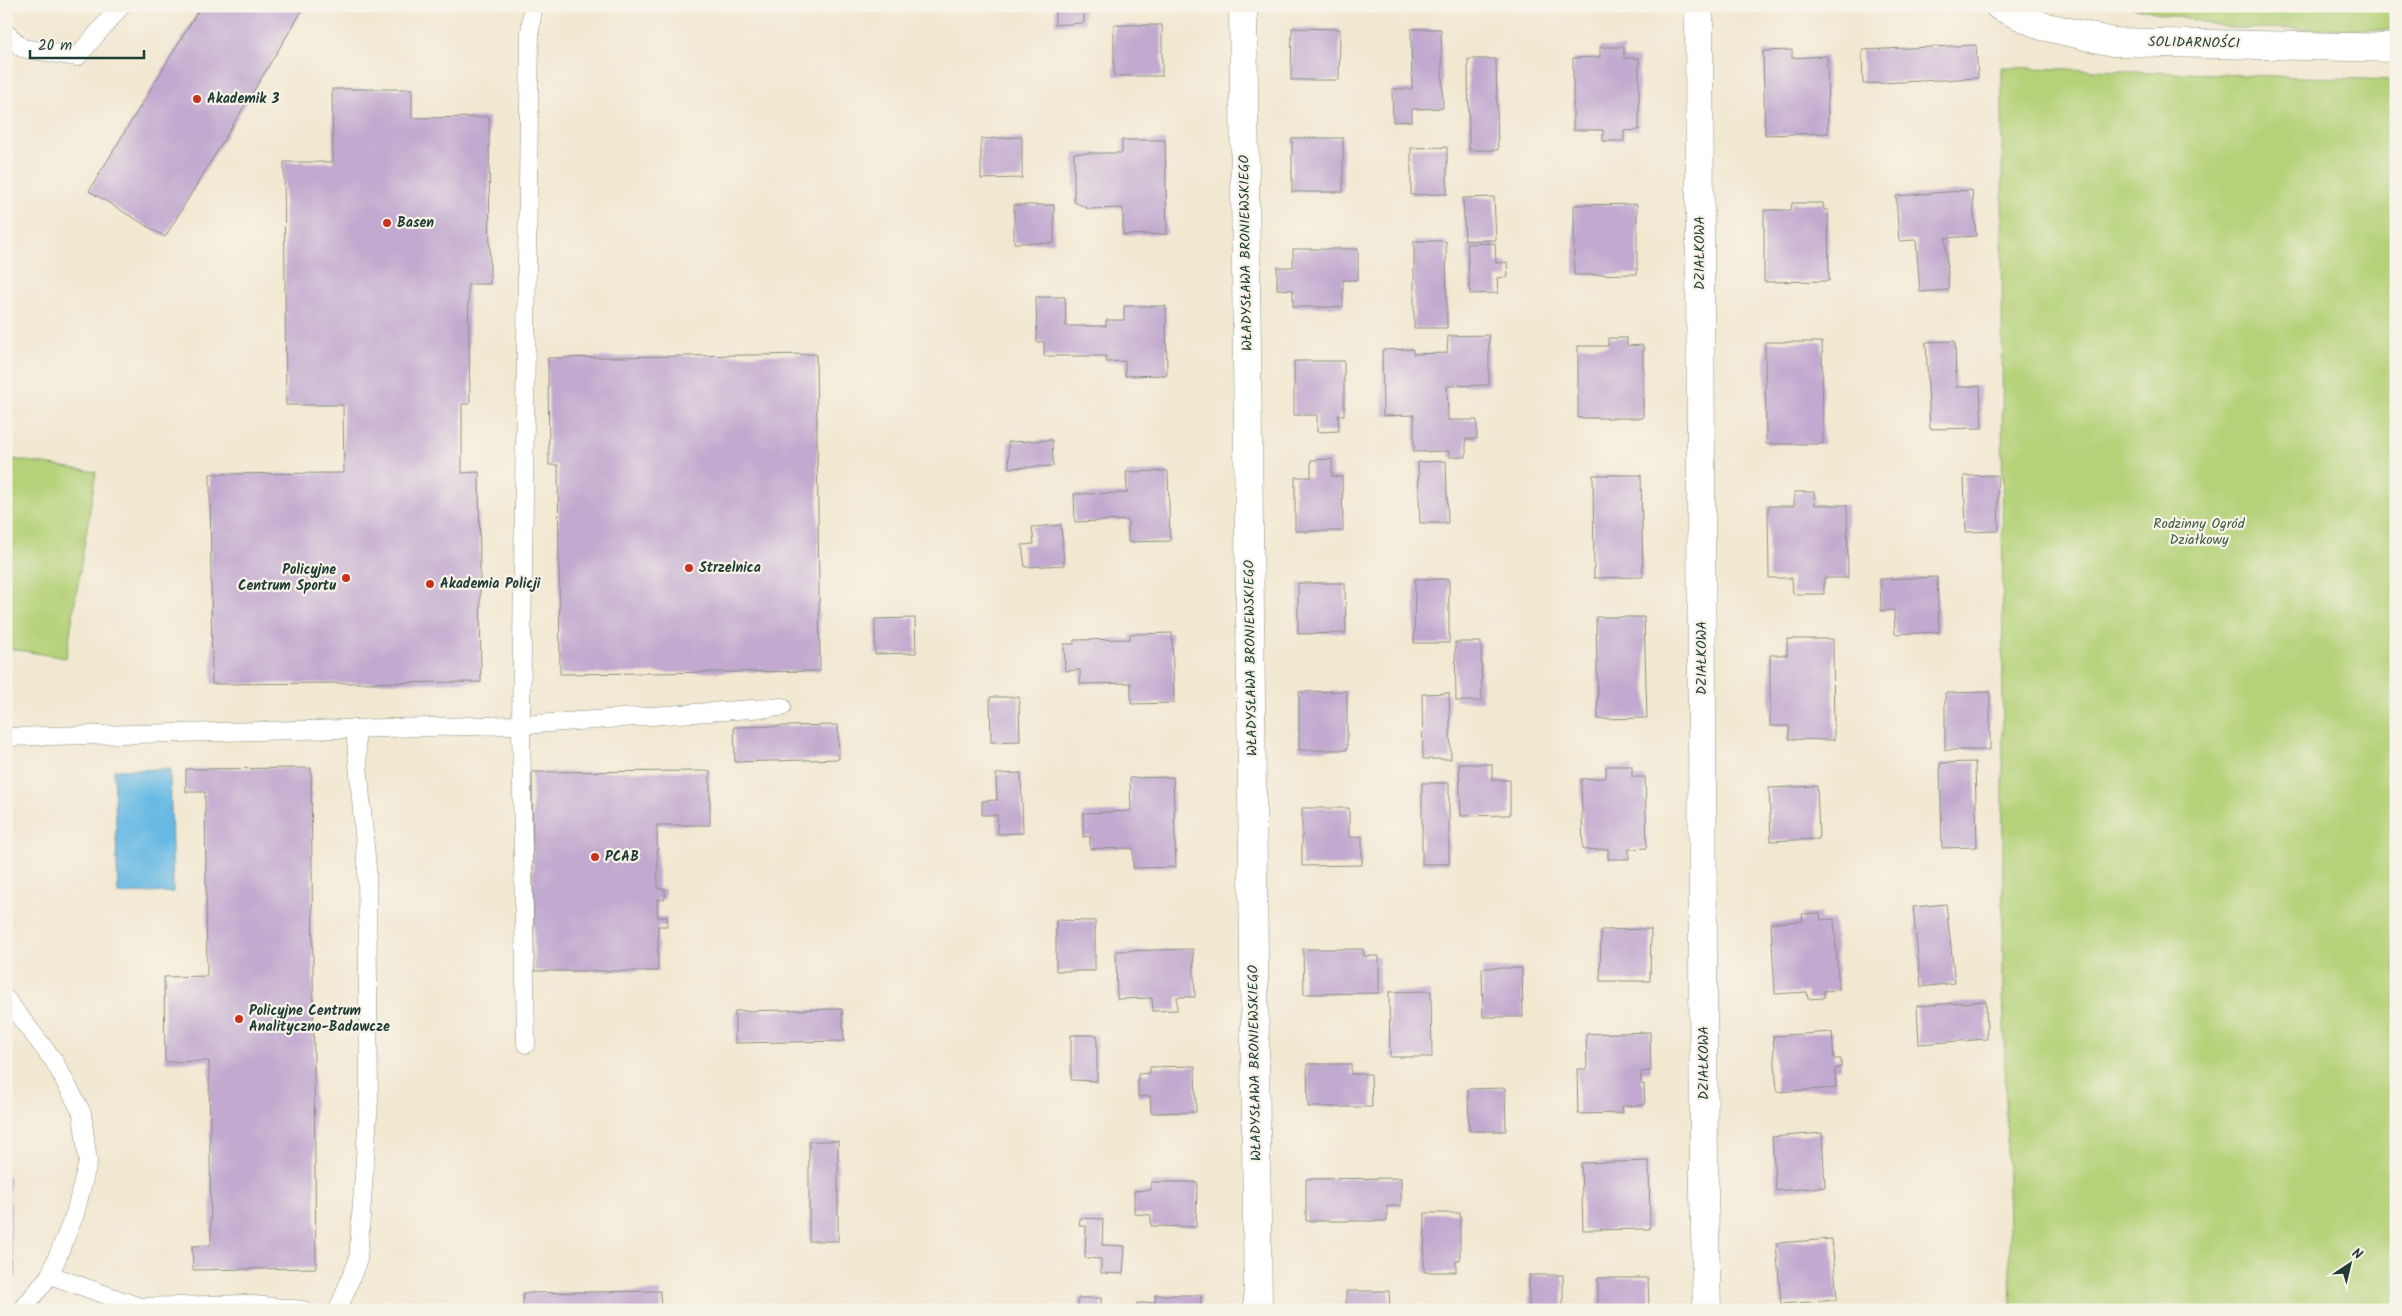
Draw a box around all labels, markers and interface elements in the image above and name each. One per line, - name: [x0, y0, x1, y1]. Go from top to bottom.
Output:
- scale bar: [30, 28, 144, 60]
- street label: SOLIDARNOŚCI: [2148, 31, 2240, 55]
- text: 20 m: [38, 34, 72, 58]
- place label: Akademik 3: [207, 88, 280, 110]
- marker: Akademik 3: [191, 93, 203, 105]
- street label: WŁADYSŁAWA BRONIEWSKIEGO: [1233, 154, 1259, 351]
- place label: Basen: [397, 212, 434, 234]
- street label: DZIAŁKOWA: [1689, 216, 1711, 290]
- marker: Basen: [381, 217, 393, 229]
- park label: Rodzinny Ogród Działkowy: [2153, 513, 2246, 551]
- place label: Strzelnica: [699, 557, 761, 579]
- place label: Policyjne Centrum Sportu: [238, 559, 336, 597]
- street label: WŁADYSŁAWA BRONIEWSKIEGO: [1238, 559, 1264, 756]
- marker: Strzelnica: [683, 562, 695, 574]
- marker: Policyjne Centrum Sportu: [340, 572, 352, 584]
- place label: Akademia Policji: [440, 573, 541, 595]
- marker: Akademia Policji: [424, 578, 436, 590]
- street label: DZIAŁKOWA: [1691, 621, 1713, 695]
- place label: PCAB: [605, 846, 639, 868]
- marker: PCAB: [589, 851, 601, 863]
- street label: WŁADYSŁAWA BRONIEWSKIEGO: [1242, 964, 1268, 1161]
- place label: Policyjne Centrum Analityczno-Badawcze: [249, 1000, 390, 1038]
- marker: Policyjne Centrum Analityczno-Badawcze: [233, 1013, 245, 1025]
- street label: DZIAŁKOWA: [1693, 1026, 1715, 1100]
- north arrow: [2324, 1238, 2374, 1288]
- text: N: [2347, 1243, 2367, 1266]

